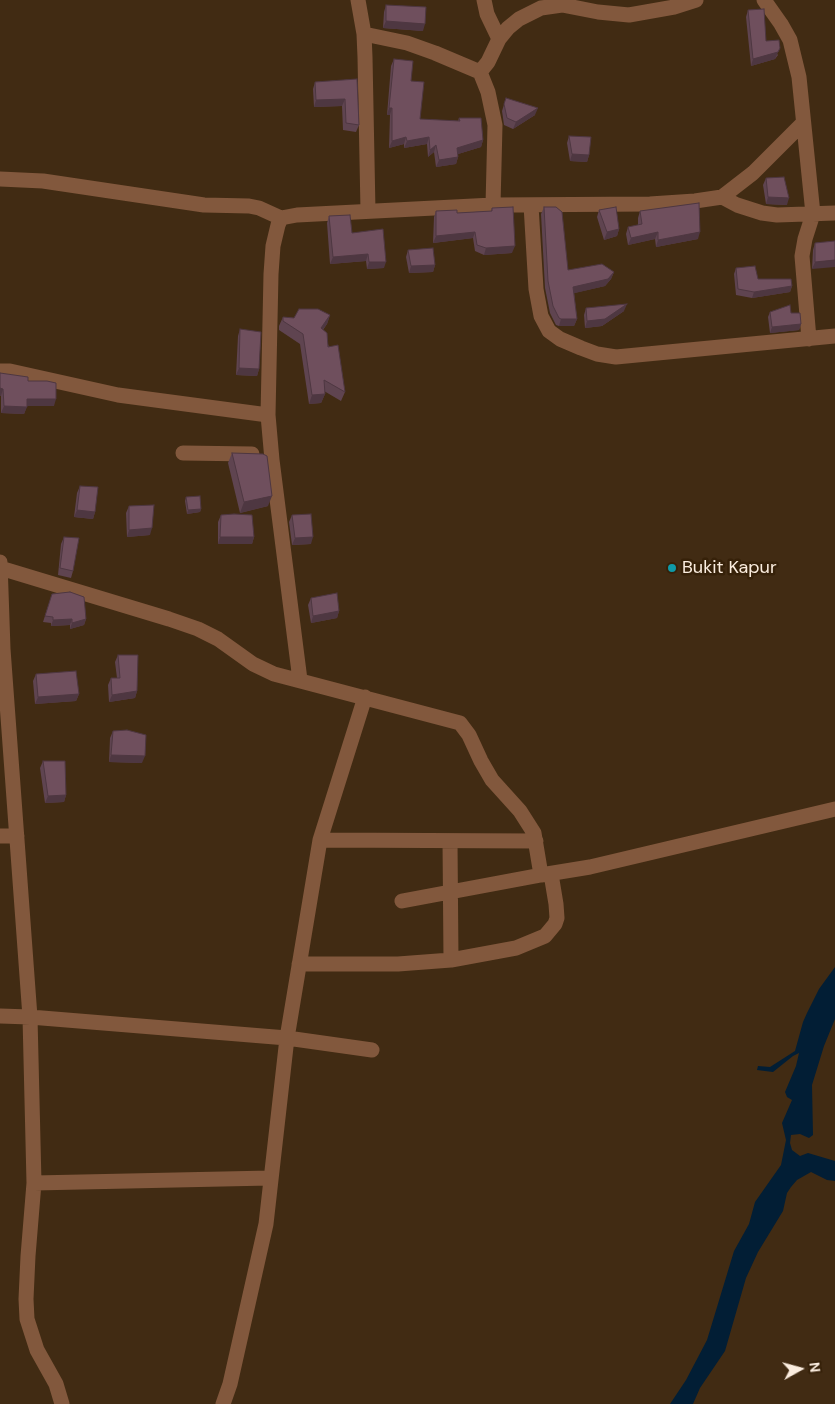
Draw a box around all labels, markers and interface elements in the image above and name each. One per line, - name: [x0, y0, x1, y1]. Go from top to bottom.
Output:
- place label: Bukit Kapur: [682, 557, 777, 579]
- marker: Bukit Kapur: [666, 562, 678, 574]
- north arrow: [775, 1344, 825, 1394]
- text: N: [805, 1361, 824, 1373]

